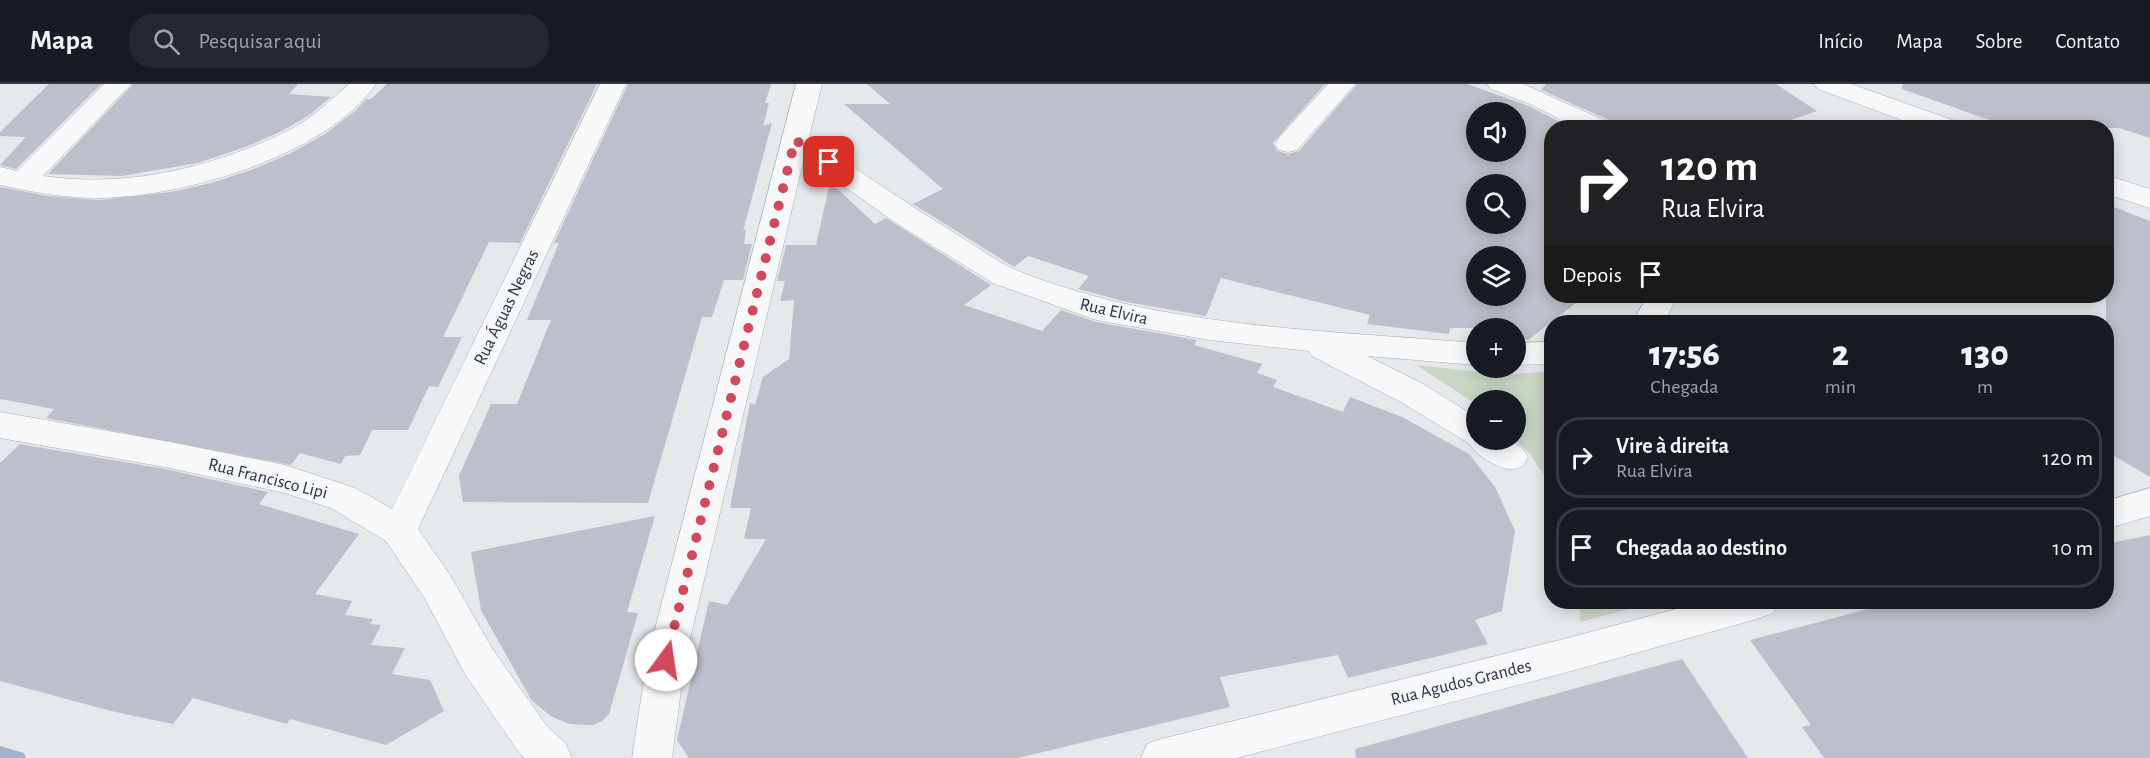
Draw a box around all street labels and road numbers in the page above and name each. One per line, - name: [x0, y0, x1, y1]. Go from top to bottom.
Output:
- street label: Rua Águas Negras: [469, 246, 543, 368]
- street label: Rua Elvira: [1078, 295, 1149, 329]
- street label: Rua Francisco Lipi: [206, 455, 329, 503]
- street label: Rua Agudos Grandes: [1389, 657, 1533, 709]

